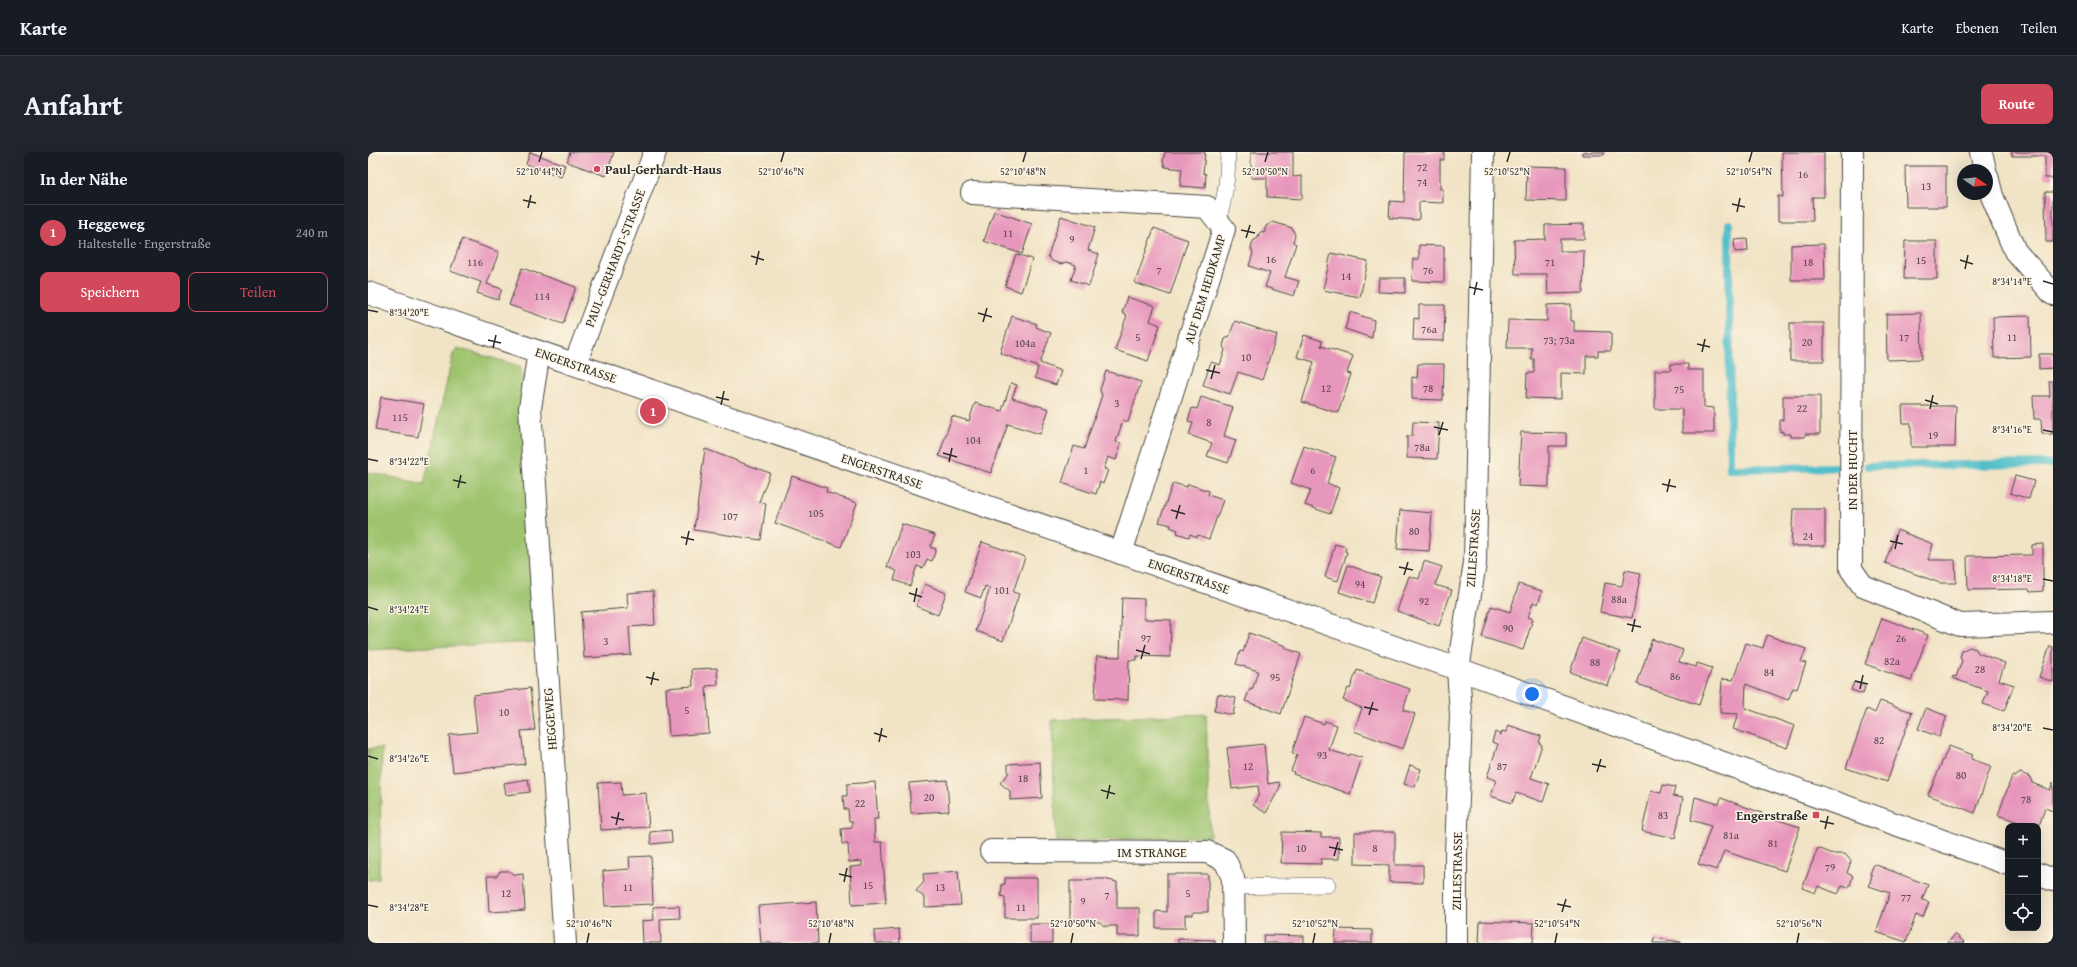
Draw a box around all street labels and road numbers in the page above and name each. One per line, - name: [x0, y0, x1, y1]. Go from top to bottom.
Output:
- street label: PAUL-GERHARDT-STRASSE: [580, 186, 650, 330]
- street label: AUF DEM HEIDKAMP: [1179, 232, 1231, 346]
- street label: ENGERSTRASSE: [533, 342, 620, 388]
- street label: IN DER HUCHT: [1843, 429, 1862, 510]
- street label: ENGERSTRASSE: [839, 448, 926, 494]
- street label: ZILLESTRASSE: [1461, 508, 1485, 588]
- street label: ENGERSTRASSE: [1146, 553, 1233, 599]
- street label: HEGGEWEG: [538, 687, 562, 751]
- street label: ZILLESTRASSE: [1447, 831, 1467, 910]
- street label: IM STRANGE: [1117, 843, 1187, 862]

